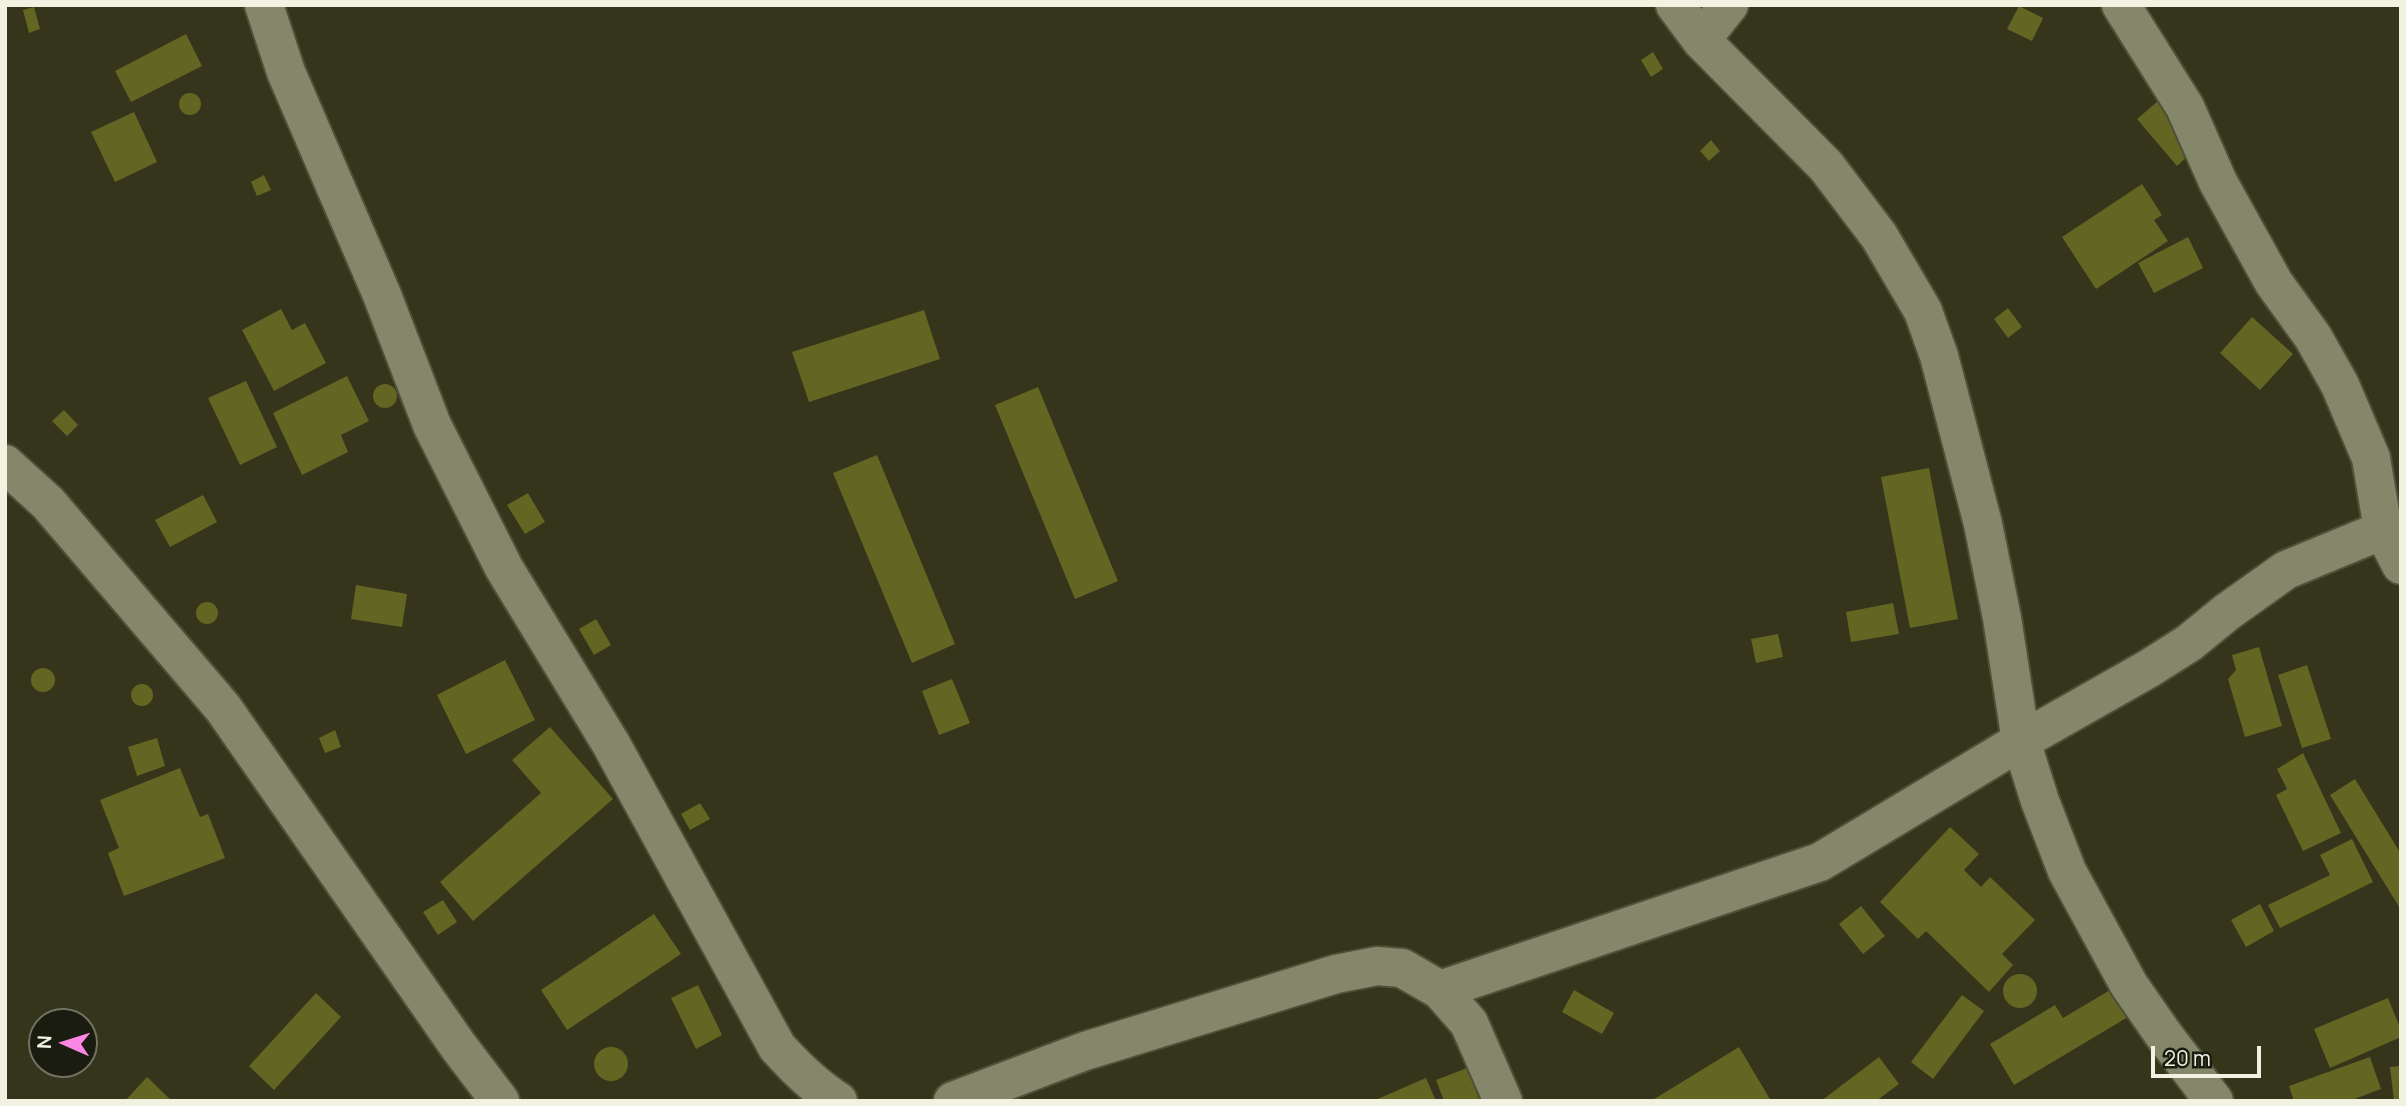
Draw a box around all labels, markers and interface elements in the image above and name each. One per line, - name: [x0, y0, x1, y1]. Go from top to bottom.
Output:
- north arrow: [28, 1008, 98, 1078]
- scale bar: [2154, 1032, 2264, 1076]
- text: N: [31, 1035, 57, 1050]
- text: 20 m: [2164, 1044, 2211, 1072]

